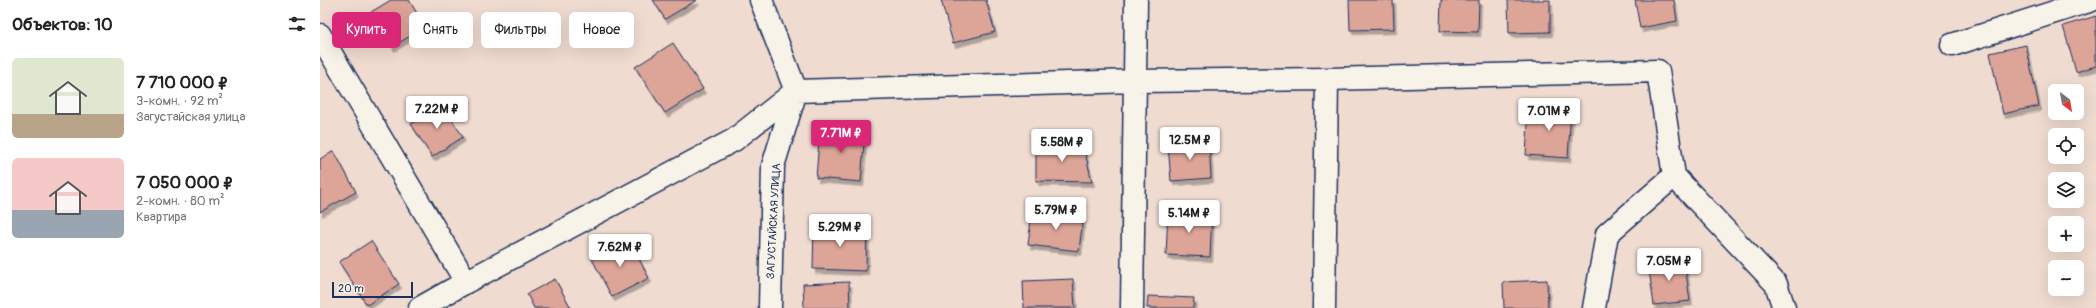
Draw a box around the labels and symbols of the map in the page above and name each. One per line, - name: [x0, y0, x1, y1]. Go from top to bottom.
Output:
- north arrow: [2048, 84, 2084, 120]
- pin: 7.22M ₽: [400, 96, 474, 130]
- pin: 7.01M ₽: [1512, 98, 1586, 132]
- pin: 7.71M ₽: [804, 120, 878, 154]
- pin: 12.5M ₽: [1153, 127, 1227, 161]
- pin: 5.58M ₽: [1025, 129, 1099, 163]
- street label: ЗАГУСТАЙСКАЯ УЛИЦА: [764, 163, 783, 279]
- pin: 5.79M ₽: [1019, 197, 1093, 231]
- pin: 5.14M ₽: [1152, 200, 1226, 234]
- pin: 5.29M ₽: [803, 214, 877, 248]
- pin: 7.62M ₽: [583, 234, 657, 268]
- pin: 7.05M ₽: [1632, 248, 1706, 282]
- scale bar: [332, 280, 413, 299]

